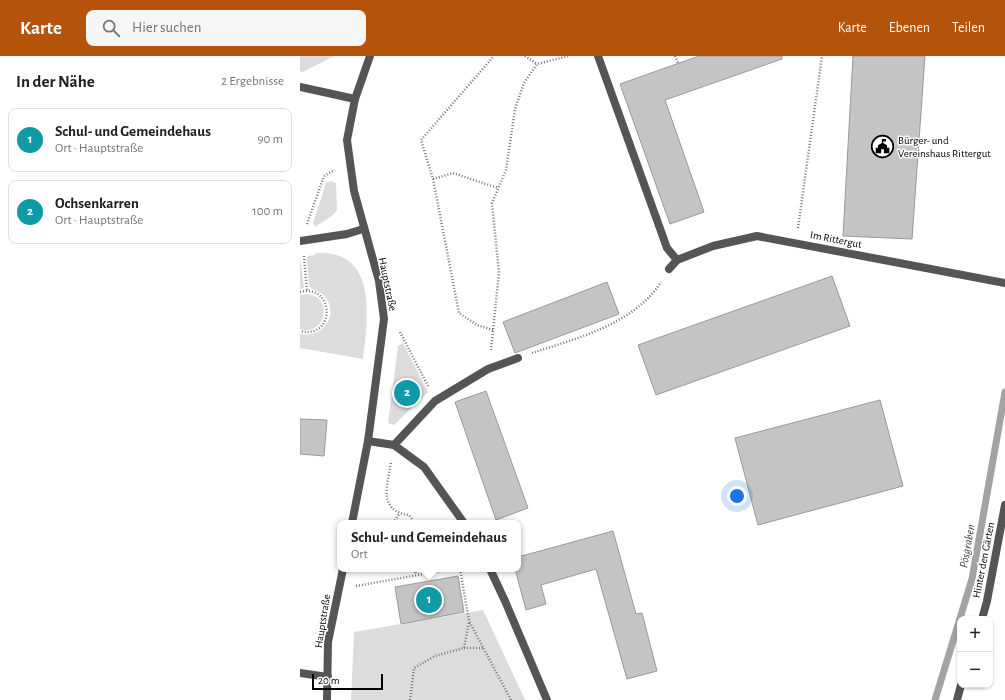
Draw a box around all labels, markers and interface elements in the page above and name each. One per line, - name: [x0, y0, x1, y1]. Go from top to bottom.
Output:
- search box: [86, 10, 366, 46]
- icon: search: [100, 17, 122, 39]
- text: Karte: [20, 19, 62, 38]
- text: Hier suchen: [132, 20, 201, 35]
- text: Karte: [838, 21, 867, 35]
- text: Ebenen: [889, 21, 930, 35]
- text: Teilen: [952, 21, 985, 35]
- text: In der Nähe: [16, 73, 95, 90]
- text: 2 Ergebnisse: [221, 75, 284, 88]
- text: Schul- und Gemeindehaus: [55, 124, 211, 139]
- text: 1: [28, 133, 32, 146]
- text: 90 m: [257, 133, 283, 146]
- public building icon: Bürger- und Vereinshaus Rittergut: [870, 133, 896, 159]
- place label: Bürger- und Vereinshaus Rittergut: [898, 135, 991, 159]
- text: Ort · Hauptstraße: [55, 142, 143, 155]
- text: Ochsenkarren: [55, 196, 139, 211]
- text: 2: [27, 205, 33, 218]
- text: 100 m: [252, 205, 283, 218]
- text: Ort · Hauptstraße: [55, 214, 143, 227]
- street label: Im Rittergut: [809, 229, 863, 250]
- street label: Hauptstraße: [376, 256, 399, 312]
- pin: 2: [394, 378, 420, 408]
- your location: [727, 486, 747, 506]
- popup: [337, 520, 521, 572]
- street label: Hinter den Gärten: [971, 521, 996, 599]
- water label: Pösgraben: [957, 523, 977, 569]
- text: Schul- und Gemeindehaus: [351, 530, 507, 545]
- text: Ort: [351, 548, 368, 561]
- pin: 1: [416, 585, 442, 615]
- street label: Hauptstraße: [313, 593, 332, 649]
- map controls: [957, 616, 993, 688]
- button: +: [957, 616, 993, 652]
- button: −: [957, 652, 993, 688]
- scale bar: [312, 672, 383, 691]
- text: 20 m: [318, 675, 339, 686]

